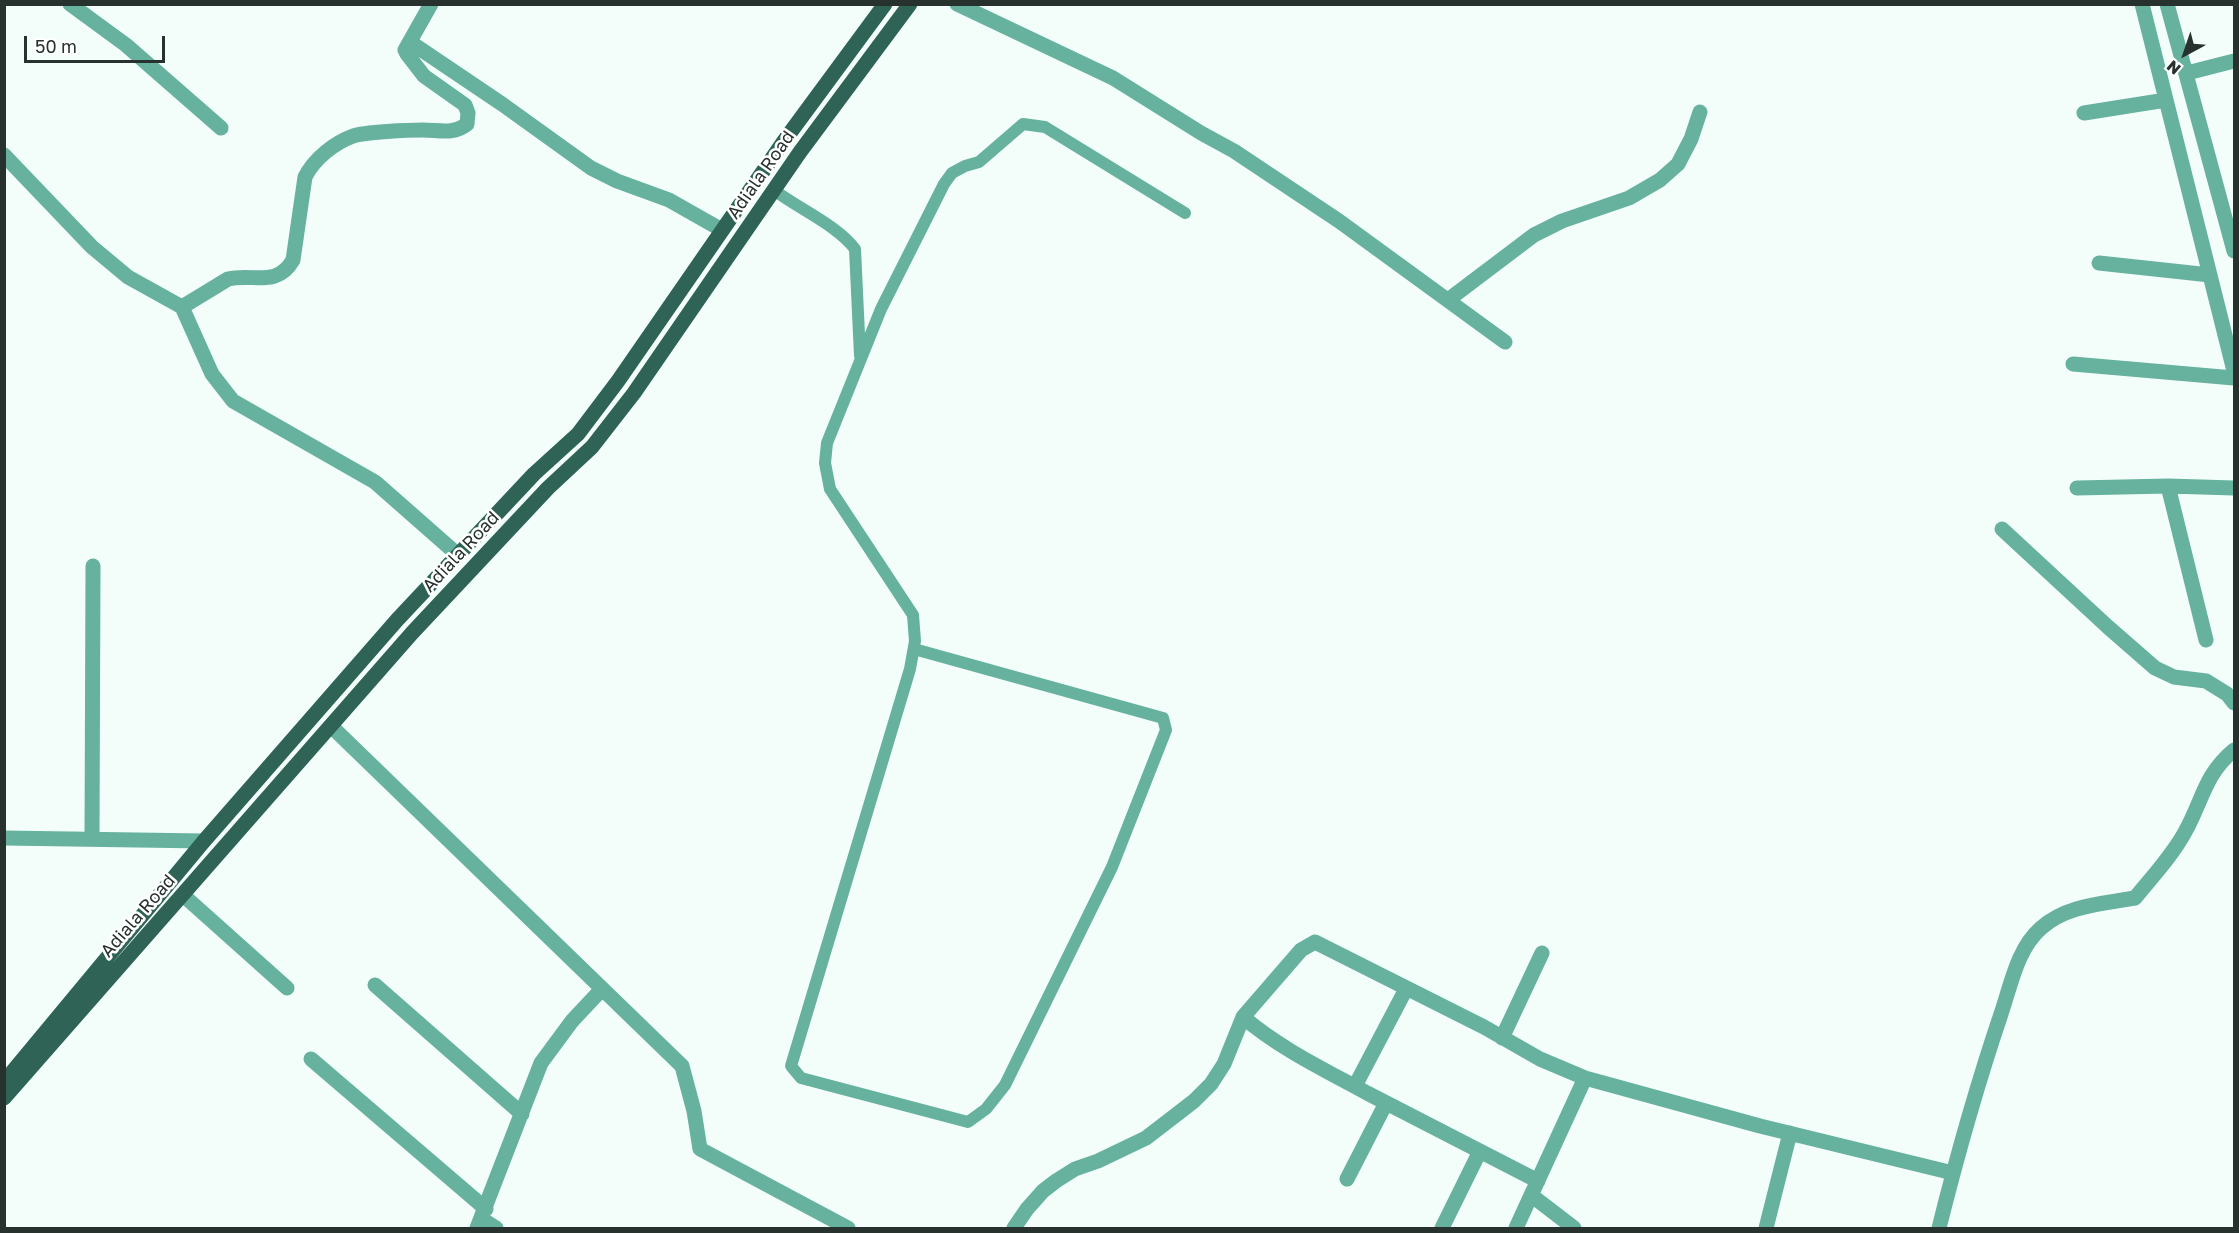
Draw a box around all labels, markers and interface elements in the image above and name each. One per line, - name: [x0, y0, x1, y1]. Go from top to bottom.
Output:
- scale bar: [27, 24, 168, 62]
- north arrow: [2155, 24, 2215, 84]
- text: 50 m: [35, 35, 77, 57]
- text: N: [2162, 56, 2185, 79]
- street label: Adiala Road: [723, 127, 799, 223]
- street label: Adiala Road: [418, 507, 504, 597]
- street label: Adiala Road: [96, 870, 180, 962]

